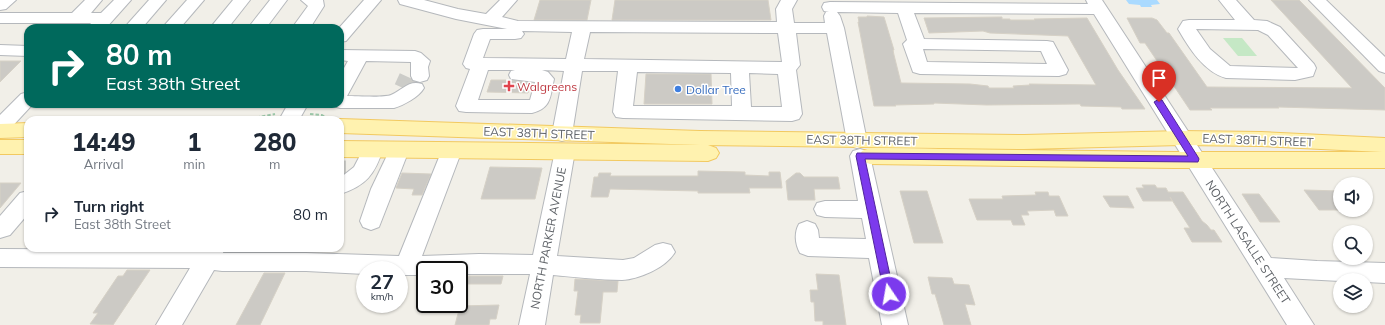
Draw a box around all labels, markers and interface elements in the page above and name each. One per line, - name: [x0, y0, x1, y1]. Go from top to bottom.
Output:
- text: 80 m: [106, 37, 172, 72]
- icon: right: [40, 40, 92, 92]
- pin: [1142, 61, 1176, 102]
- icon: arrive: [1148, 67, 1170, 89]
- text: East 38th Street: [106, 72, 240, 95]
- place label: Walgreens: [517, 79, 577, 94]
- marker: Walgreens: [504, 81, 514, 91]
- place label: Dollar Tree: [686, 82, 746, 97]
- marker: Dollar Tree: [673, 84, 683, 94]
- street label: EAST 38TH STREET: [483, 124, 596, 142]
- text: 14:49: [72, 127, 136, 157]
- text: 1: [187, 127, 202, 157]
- text: 280: [253, 127, 296, 157]
- street label: EAST 38TH STREET: [1202, 131, 1315, 149]
- street label: EAST 38TH STREET: [806, 132, 919, 148]
- text: Arrival: [84, 156, 124, 172]
- text: min: [183, 156, 205, 172]
- text: m: [269, 156, 280, 172]
- street label: NORTH PARKER AVENUE: [527, 166, 569, 310]
- street label: NORTH LASALLE STREET: [1202, 177, 1294, 307]
- map controls: [1333, 177, 1373, 313]
- button: sound: [1333, 177, 1373, 217]
- text: Turn right: [74, 197, 144, 216]
- icon: right: [40, 203, 62, 225]
- text: 80 m: [293, 205, 328, 224]
- text: East 38th Street: [74, 216, 171, 232]
- button: search: [1333, 225, 1373, 265]
- speed limit sign: 30: [416, 261, 468, 313]
- text: 27: [370, 269, 394, 294]
- position arrow: [868, 273, 910, 315]
- button: layers: [1333, 273, 1373, 313]
- text: km/h: [371, 290, 393, 303]

